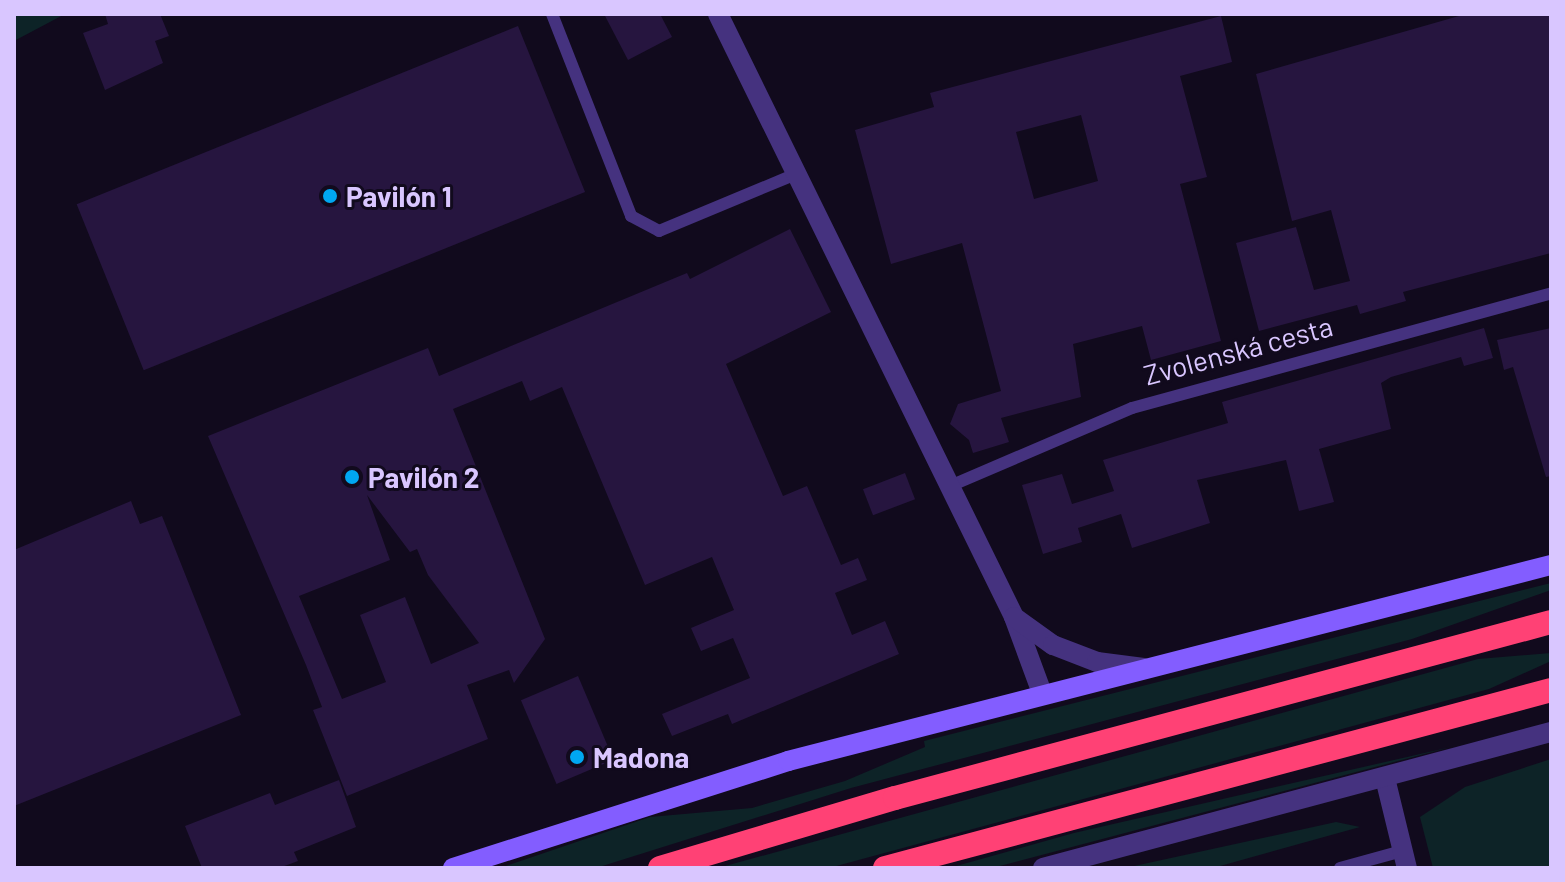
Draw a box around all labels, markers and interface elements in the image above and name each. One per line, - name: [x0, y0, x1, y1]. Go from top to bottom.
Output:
- place label: Pavilón 1: [346, 179, 452, 213]
- marker: Pavilón 1: [321, 187, 339, 205]
- street label: Zvolenská cesta: [1140, 309, 1336, 391]
- place label: Pavilón 2: [368, 460, 479, 494]
- marker: Pavilón 2: [343, 468, 361, 486]
- place label: Madona: [593, 740, 689, 774]
- marker: Madona: [568, 748, 586, 766]

